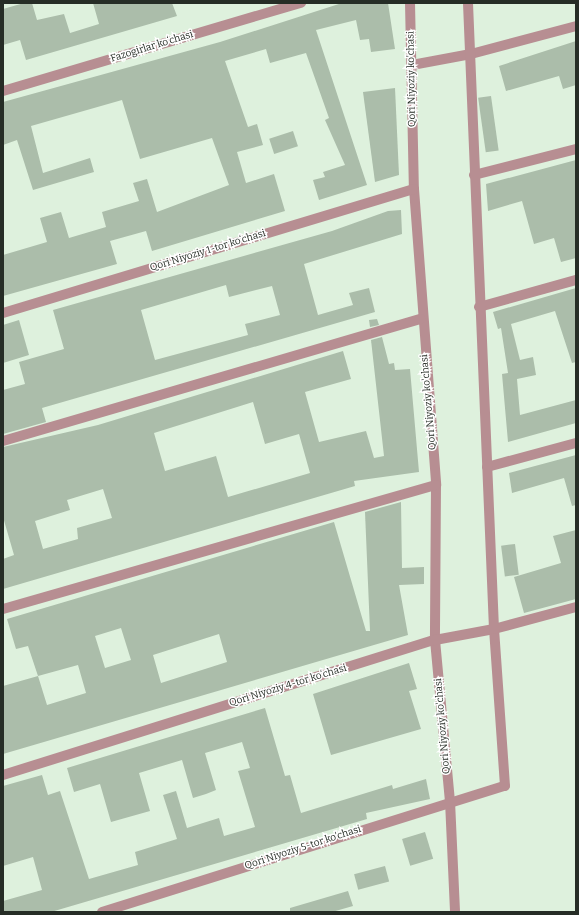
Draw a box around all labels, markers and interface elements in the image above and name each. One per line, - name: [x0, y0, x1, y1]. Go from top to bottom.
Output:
- street label: Fazogirlar koʻchasi: [109, 29, 195, 65]
- street label: Qori Niyoziy ko'chasi: [405, 31, 419, 127]
- street label: Qori Niyoziy 1-tor koʻchasi: [149, 228, 267, 274]
- street label: Qori Niyoziy ko'chasi: [419, 354, 439, 450]
- street label: Qori Niyoziy 4-tor koʻchasi: [228, 662, 348, 710]
- street label: Qori Niyoziy ko'chasi: [433, 678, 453, 774]
- street label: Qori Niyoziy 5-tor ko'chasi: [243, 823, 363, 873]

